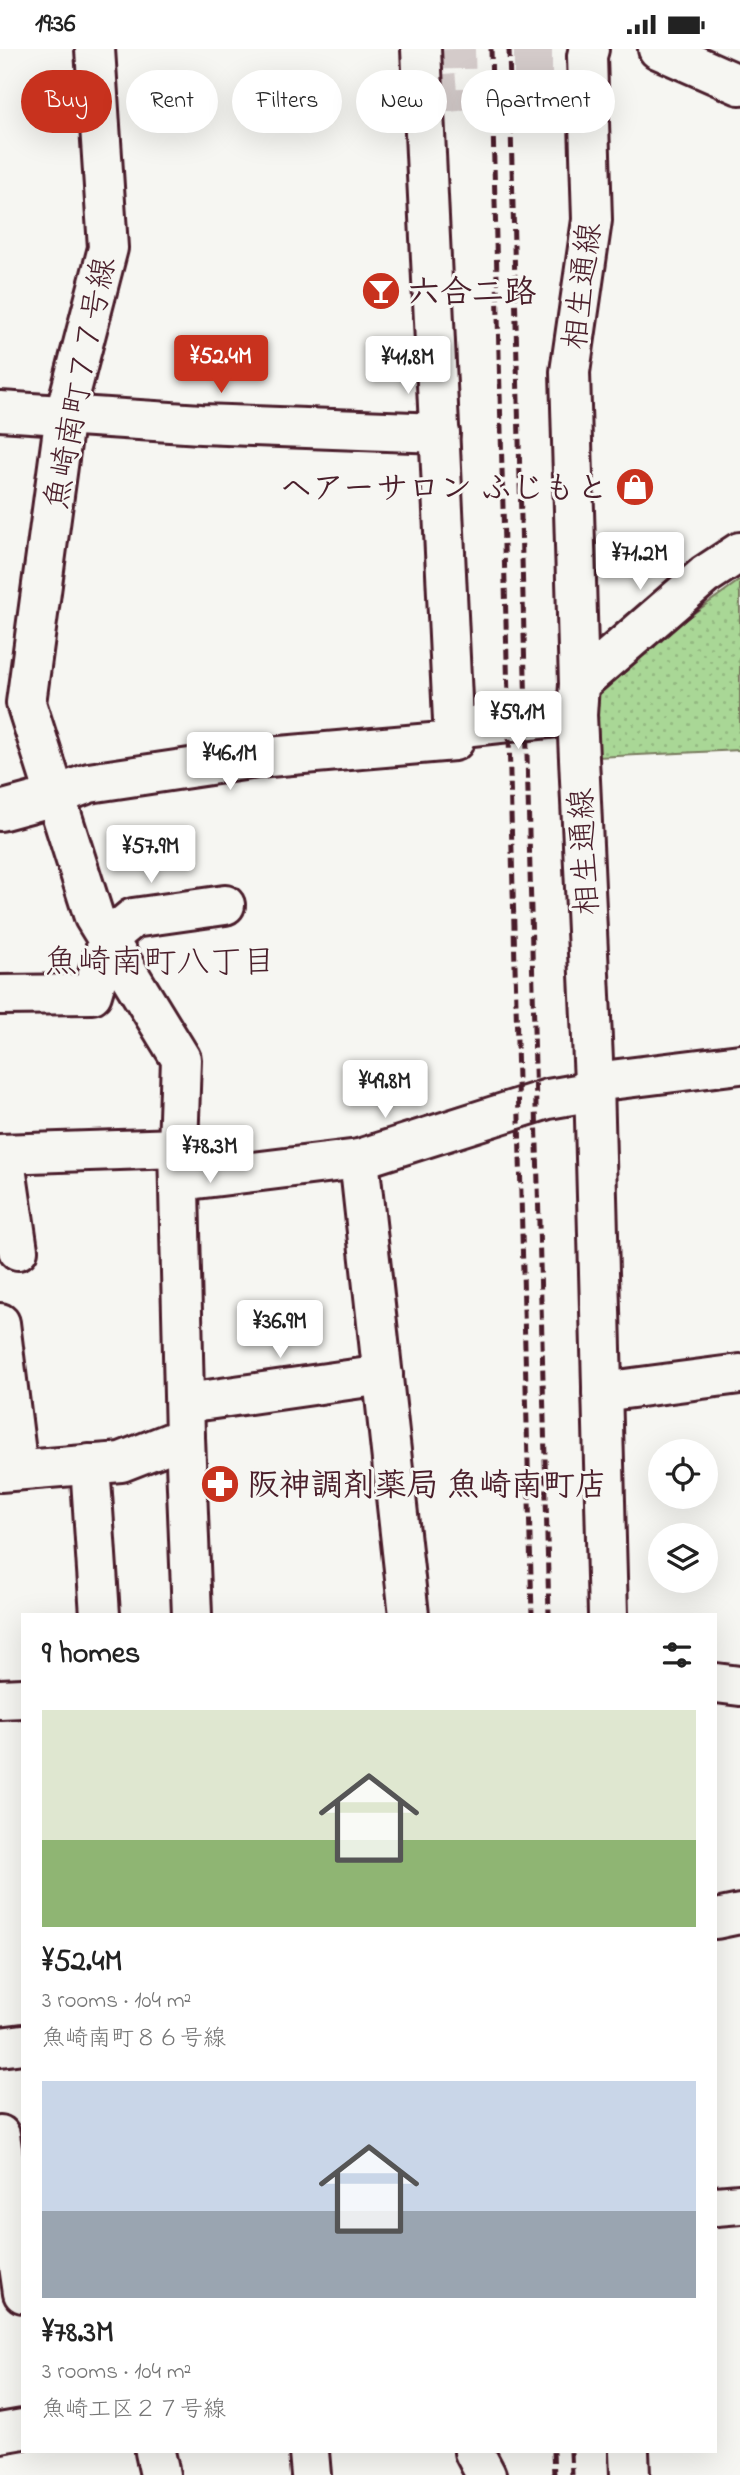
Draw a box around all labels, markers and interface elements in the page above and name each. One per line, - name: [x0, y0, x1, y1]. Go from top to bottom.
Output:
- text: 19:36: [35, 6, 75, 44]
- chip: Buy: [21, 70, 112, 133]
- chip: Rent: [126, 70, 218, 133]
- chip: Filters: [232, 70, 342, 133]
- chip: New: [356, 70, 447, 133]
- chip: Apartment: [461, 70, 615, 133]
- street label: 相生通線: [553, 220, 616, 353]
- street label: 魚崎南町７７号線: [35, 254, 130, 514]
- bar icon: 六合二路: [360, 270, 402, 312]
- place label: 六合二路: [408, 271, 536, 318]
- pin: ¥52.4M: [164, 335, 278, 395]
- pin: ¥41.8M: [351, 337, 465, 396]
- text: ¥52.4M: [190, 341, 252, 374]
- text: ¥41.8M: [381, 342, 435, 375]
- shop icon: ヘアーサロン ふじもと: [614, 466, 656, 508]
- place label: ヘアーサロン ふじもと: [280, 467, 608, 514]
- pin: ¥71.2M: [583, 533, 697, 592]
- text: ¥71.2M: [612, 538, 668, 571]
- pin: ¥59.1M: [461, 691, 575, 751]
- text: ¥59.1M: [490, 697, 546, 730]
- pin: ¥46.1M: [173, 733, 287, 792]
- text: ¥46.1M: [203, 738, 257, 771]
- street label: 相生通線: [560, 787, 613, 917]
- pin: ¥57.9M: [94, 825, 208, 885]
- text: ¥57.9M: [122, 831, 180, 864]
- district label: 魚崎南町八丁目: [45, 940, 276, 988]
- pin: ¥49.8M: [328, 1061, 442, 1120]
- text: ¥49.8M: [359, 1066, 411, 1099]
- pin: ¥78.3M: [153, 1125, 267, 1185]
- text: ¥78.3M: [182, 1131, 238, 1164]
- pin: ¥36.9M: [223, 1301, 337, 1360]
- text: ¥36.9M: [253, 1306, 307, 1339]
- map controls: [648, 1439, 718, 1593]
- button: locate: [648, 1439, 718, 1509]
- pharmacy icon: 阪神調剤薬局 魚崎南町店: [199, 1463, 241, 1505]
- place label: 阪神調剤薬局 魚崎南町店: [247, 1464, 607, 1511]
- button: layers: [648, 1523, 718, 1593]
- text: 9 homes: [42, 1633, 140, 1677]
- icon: filters: [658, 1636, 696, 1674]
- icon: home: [306, 1755, 432, 1881]
- text: ¥52.4M: [42, 1941, 122, 1985]
- text: 3 rooms · 104 m²: [42, 1985, 191, 2018]
- text: 魚崎南町８６号線: [42, 2023, 226, 2056]
- icon: home: [306, 2126, 432, 2252]
- text: ¥78.3M: [42, 2312, 114, 2356]
- text: 3 rooms · 104 m²: [42, 2356, 191, 2389]
- text: 魚崎工区２７号線: [42, 2394, 226, 2427]

